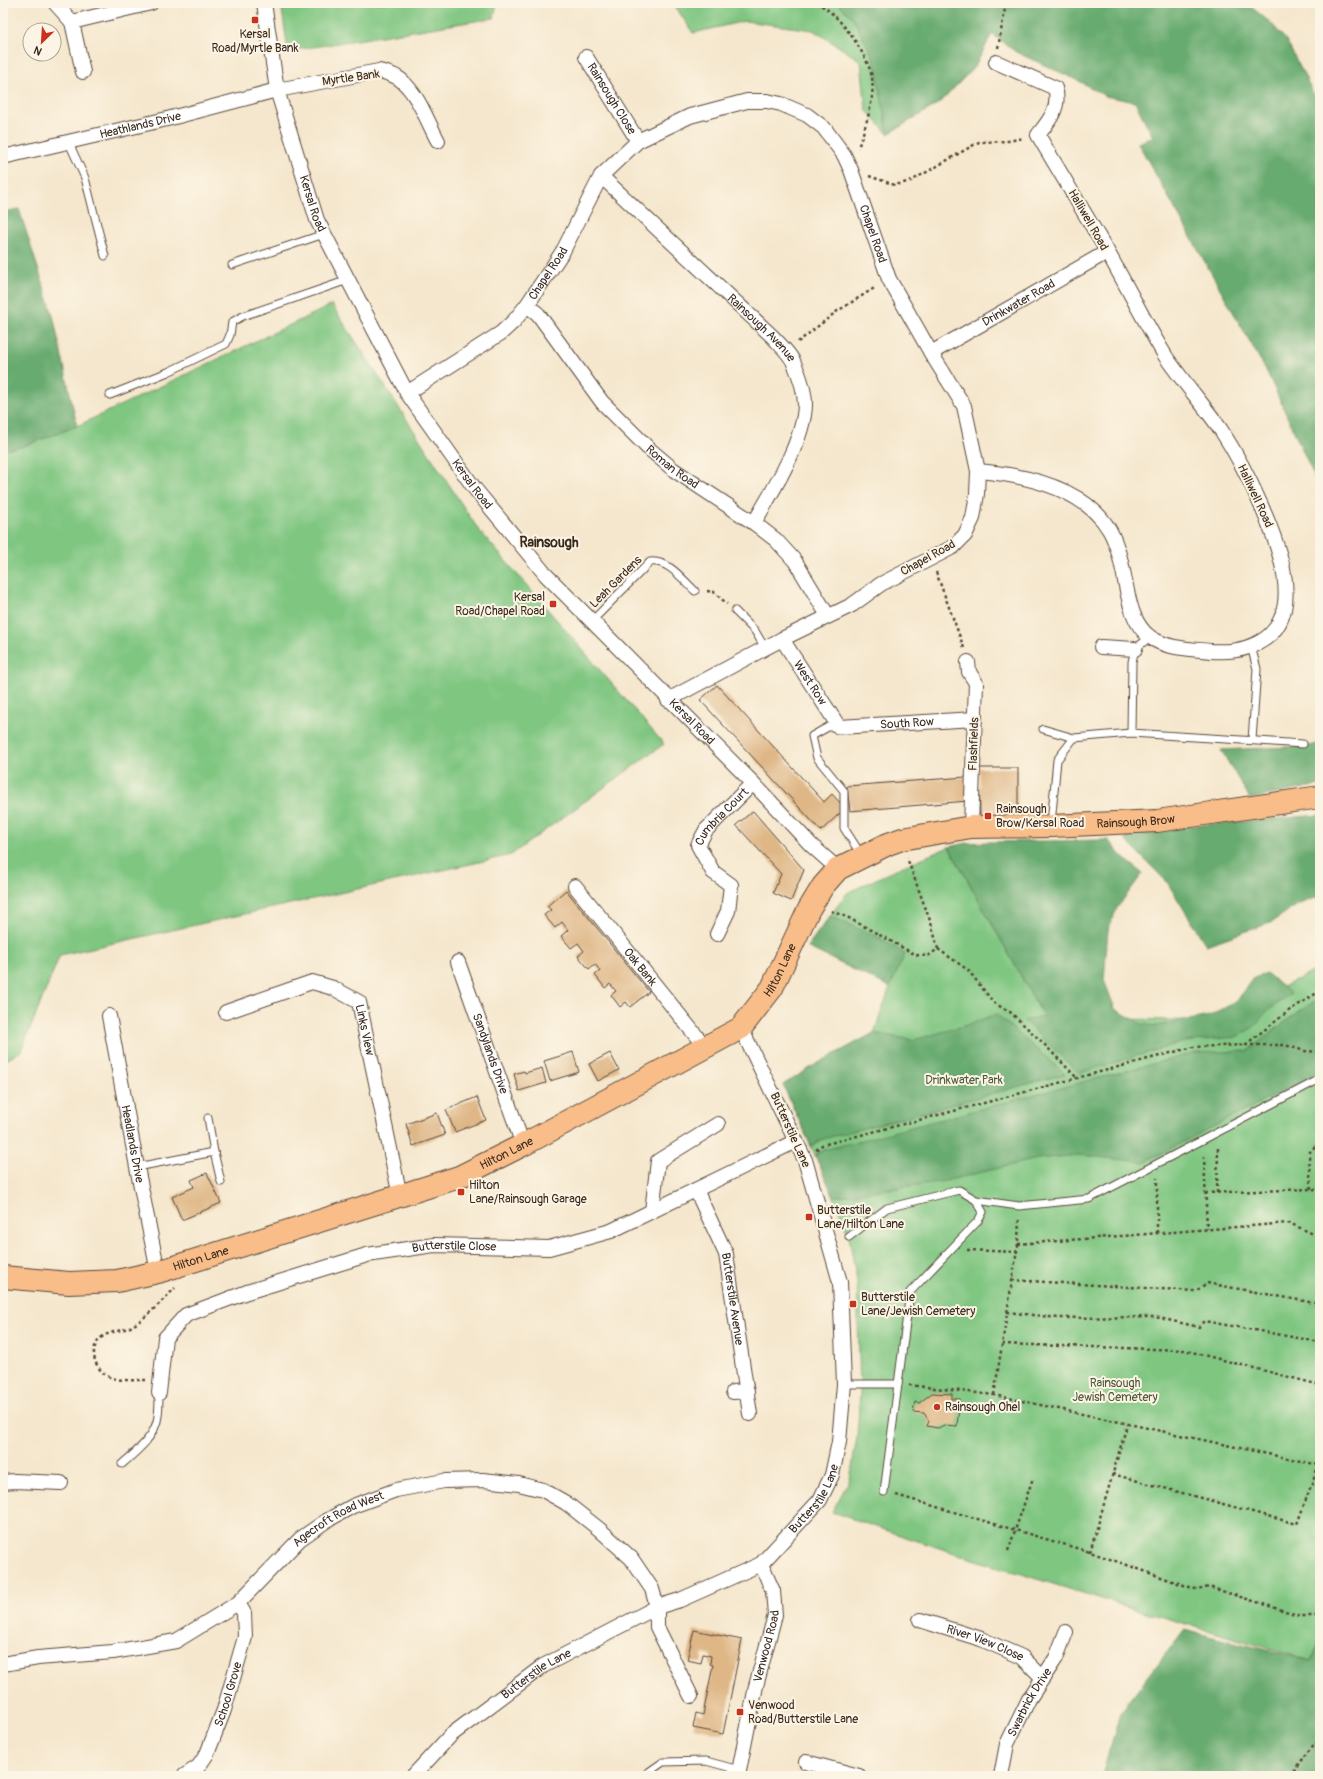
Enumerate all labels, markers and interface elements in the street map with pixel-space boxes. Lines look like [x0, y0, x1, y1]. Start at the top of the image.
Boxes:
marker: Kersal Road/Myrtle Bank [250, 15, 260, 25]
north arrow [22, 22, 62, 62]
place label: Kersal Road/Myrtle Bank [211, 27, 299, 56]
text: N [31, 43, 44, 58]
street label: Rainsough Close [584, 60, 640, 137]
street label: Myrtle Bank [321, 67, 381, 89]
street label: Heathlands Drive [98, 108, 183, 142]
street label: Kersal Road [296, 173, 329, 235]
street label: Halliwell Road [1064, 187, 1112, 253]
street label: Chapel Road [856, 203, 890, 265]
street label: Chapel Road [525, 244, 571, 303]
street label: Drinkwater Road [979, 276, 1058, 330]
street label: Rainsough Avenue [724, 291, 799, 365]
street label: Roman Road [643, 442, 702, 492]
street label: Kersal Road [449, 456, 496, 512]
street label: Halliwell Road [1234, 462, 1276, 530]
district label: Rainsough [519, 534, 579, 551]
street label: Chapel Road [898, 537, 958, 579]
street label: Leah Gardens [587, 552, 646, 611]
place label: Kersal Road/Chapel Road [455, 590, 545, 619]
marker: Kersal Road/Chapel Road [548, 599, 558, 609]
street label: West Row [790, 657, 830, 708]
street label: Kersal Road [666, 695, 718, 748]
street label: South Row [880, 714, 934, 732]
street label: Flashfields [966, 716, 982, 771]
street label: Cumbria Court [692, 784, 752, 848]
place label: Rainsough Brow/Kersal Road [996, 802, 1084, 831]
marker: Rainsough Brow/Kersal Road [983, 811, 993, 821]
street label: Rainsough Brow [1096, 811, 1176, 831]
street label: Hilton Lane [760, 941, 799, 1000]
street label: Oak Bank [621, 945, 660, 989]
street label: Links View [352, 1003, 378, 1057]
street label: Sandylands Drive [469, 1011, 512, 1096]
park label: Drinkwater Park [925, 1073, 1003, 1088]
street label: Butterstile Lane [767, 1090, 813, 1170]
street label: Headlands Drive [118, 1104, 147, 1184]
street label: Hilton Lane [477, 1133, 536, 1173]
place label: Hilton Lane/Rainsough Garage [469, 1178, 587, 1207]
marker: Hilton Lane/Rainsough Garage [456, 1187, 466, 1197]
place label: Butterstile Lane/Hilton Lane [817, 1203, 904, 1232]
marker: Butterstile Lane/Hilton Lane [804, 1212, 814, 1222]
street label: Butterstile Close [411, 1238, 497, 1256]
street label: Hilton Lane [171, 1243, 231, 1274]
street label: Butterstile Avenue [718, 1252, 747, 1346]
place label: Butterstile Lane/Jewish Cemetery [861, 1290, 975, 1319]
marker: Butterstile Lane/Jewish Cemetery [848, 1299, 858, 1309]
park label: Rainsough Jewish Cemetery [1072, 1376, 1158, 1405]
place label: Rainsough Ohel [945, 1400, 1020, 1415]
marker: Rainsough Ohel [932, 1402, 942, 1412]
street label: Butterstile Lane [786, 1463, 842, 1536]
street label: Agecroft Road West [289, 1488, 386, 1550]
street label: Venwood Road [750, 1610, 783, 1684]
street label: River View Close [945, 1621, 1026, 1664]
street label: Butterstile Lane [498, 1645, 574, 1702]
street label: School Grove [211, 1660, 245, 1729]
street label: Swarbrick Drive [1004, 1665, 1055, 1739]
place label: Venwood Road/Butterstile Lane [748, 1698, 858, 1727]
marker: Venwood Road/Butterstile Lane [735, 1707, 745, 1717]

